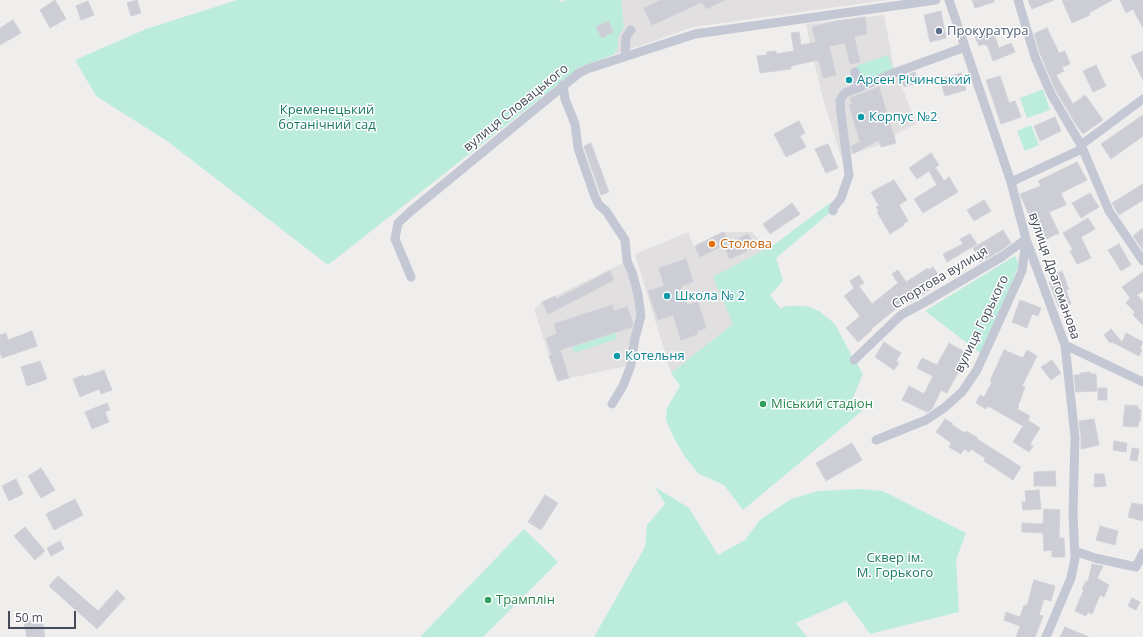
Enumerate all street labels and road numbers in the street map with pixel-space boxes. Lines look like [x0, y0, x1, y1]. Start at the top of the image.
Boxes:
street label: вулиця Словацького [460, 61, 572, 155]
street label: вулиця Драгоманова [1025, 210, 1083, 342]
street label: Спортова вулиця [889, 243, 991, 313]
street label: вулиця Горького [952, 273, 1012, 375]

